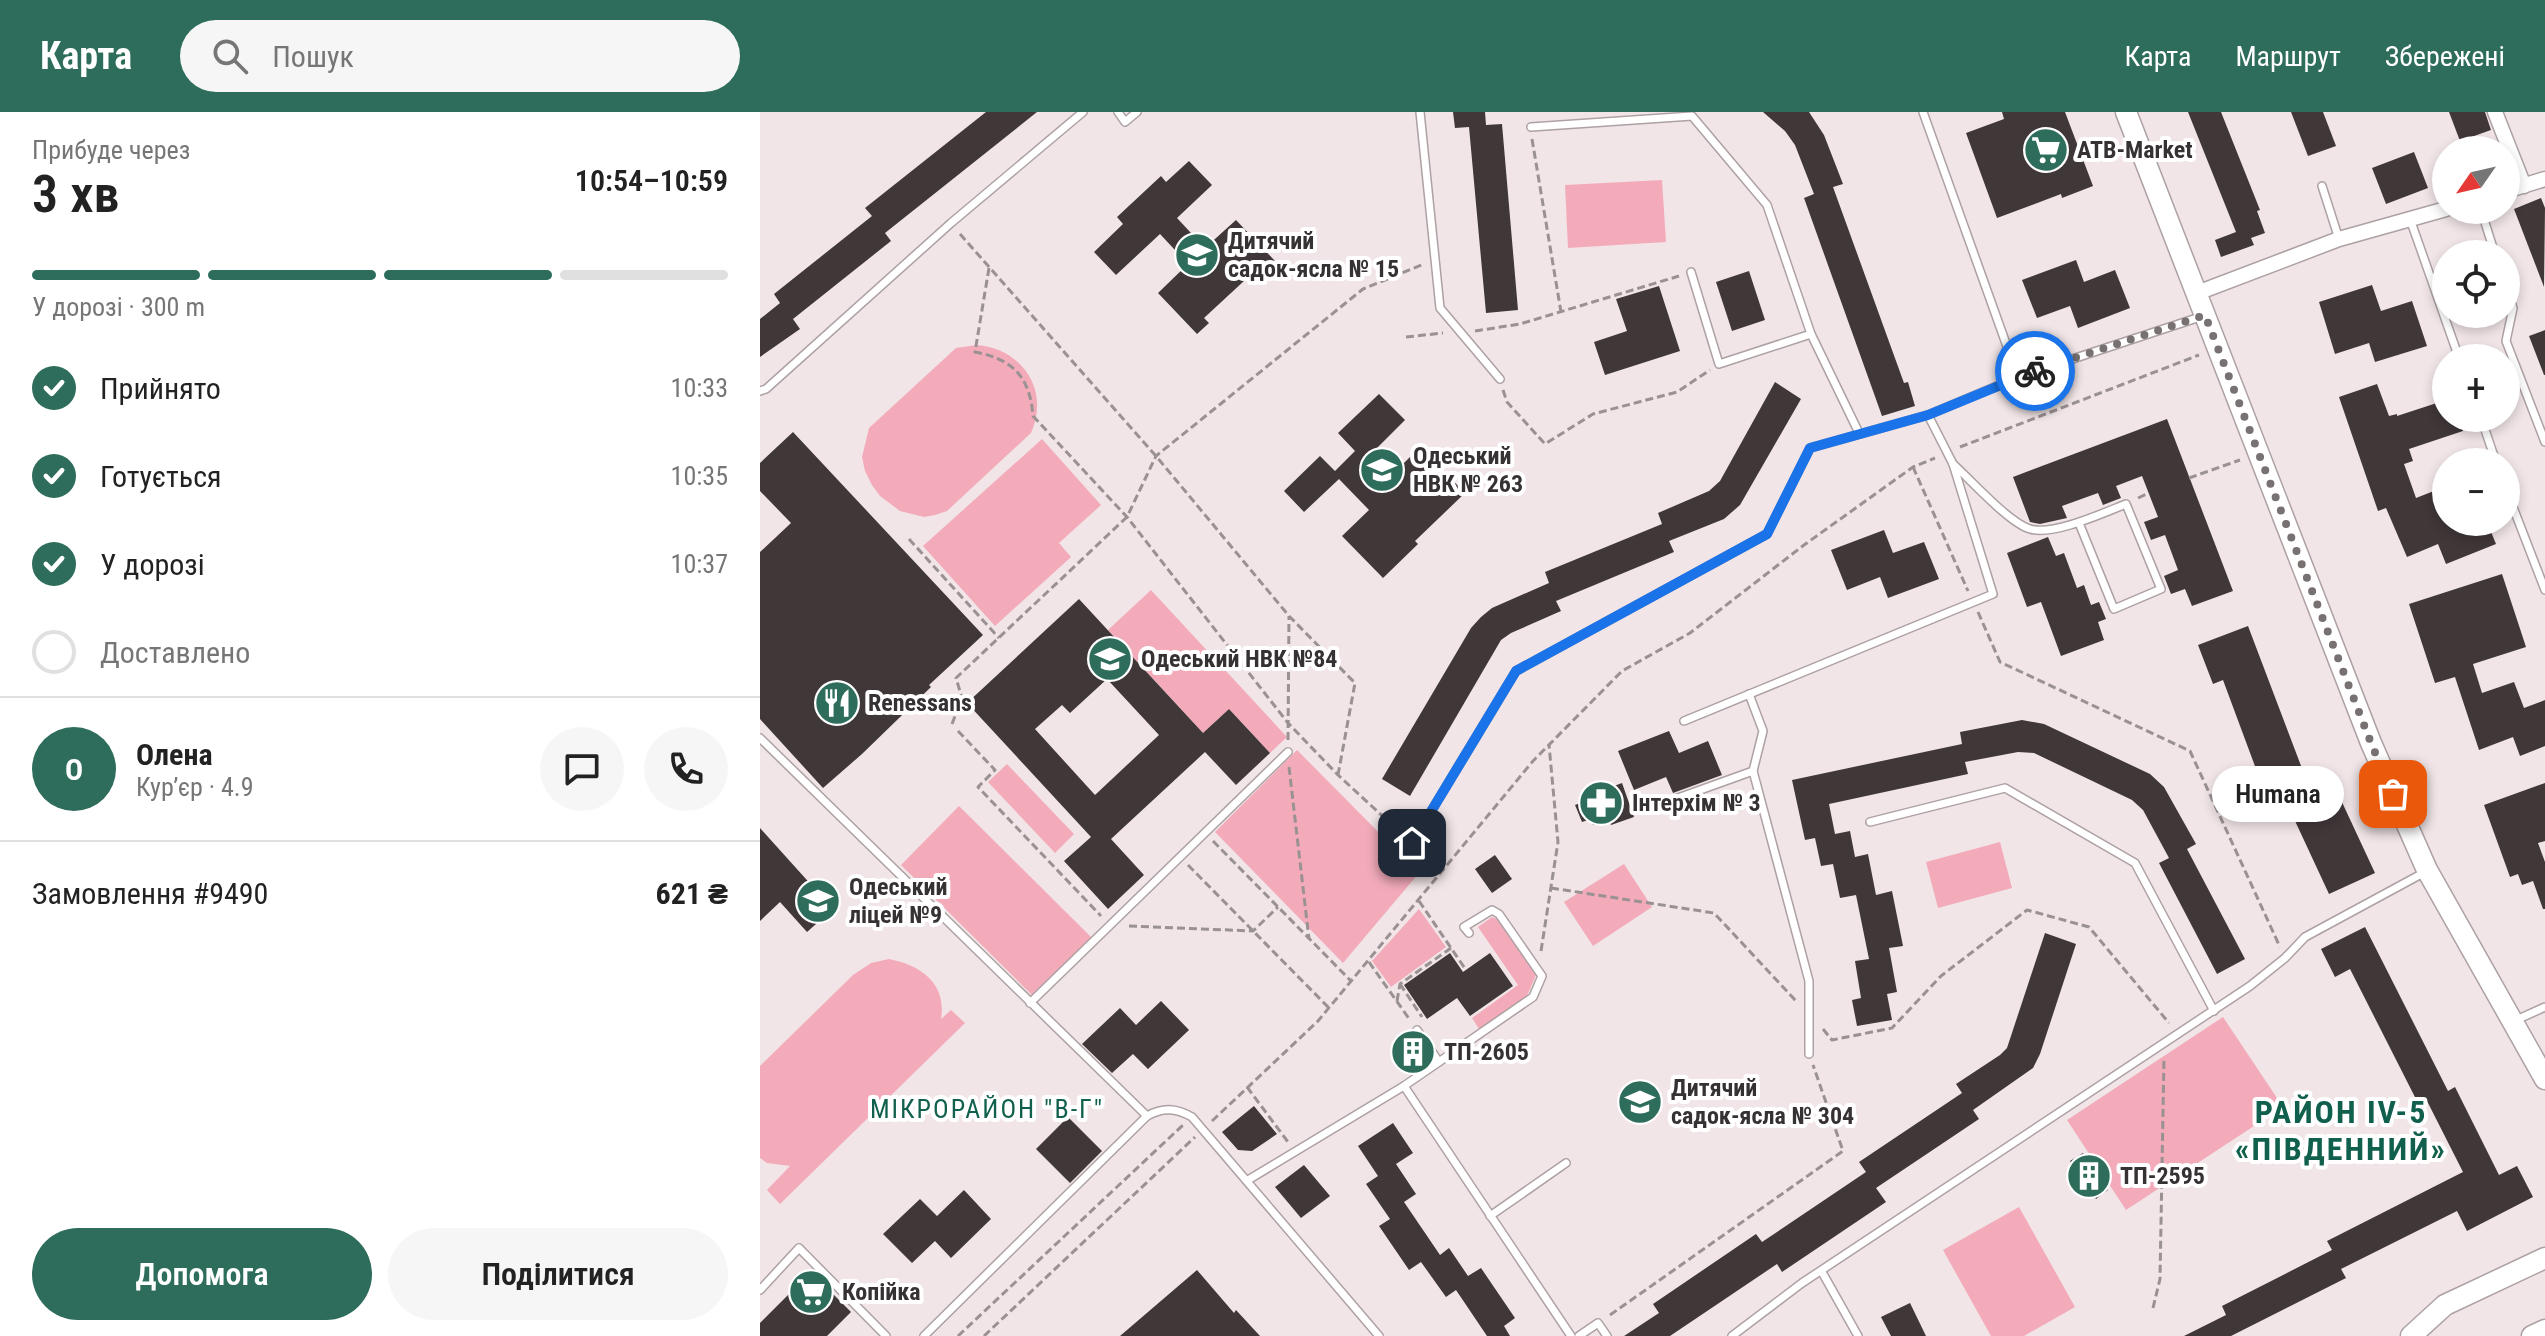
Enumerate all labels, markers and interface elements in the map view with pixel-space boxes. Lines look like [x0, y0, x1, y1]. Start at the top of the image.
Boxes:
search box [180, 20, 740, 92]
text: Карта [40, 34, 132, 78]
icon: search [208, 34, 252, 78]
text: Пошук [272, 39, 354, 74]
text: Карта [2125, 40, 2191, 73]
text: Маршрут [2235, 40, 2341, 73]
text: Збережені [2385, 40, 2505, 73]
supermarket icon: ATB-Market [2022, 126, 2070, 174]
text: Прибуде через [32, 135, 190, 165]
place label: ATB-Market [2077, 136, 2193, 164]
north arrow [2432, 136, 2520, 224]
map controls [2432, 136, 2520, 536]
text: 10:54–10:59 [575, 163, 728, 198]
text: 3 хв [32, 164, 119, 225]
place label: Дитячий садок-ясла № 15 [1228, 227, 1399, 283]
school or university icon: Дитячий садок-ясла № 15 [1173, 231, 1221, 279]
button: locate [2432, 240, 2520, 328]
text: У дорозі · 300 m [32, 292, 205, 322]
courier [1995, 331, 2075, 411]
button: + [2432, 344, 2520, 432]
icon: bike [2013, 349, 2057, 393]
icon: check [32, 366, 76, 410]
text: Прийнято [100, 371, 221, 406]
text: 10:33 [671, 373, 728, 403]
place label: Одеський НВК № 263 [1413, 442, 1523, 498]
school or university icon: Одеський НВК № 263 [1358, 446, 1406, 494]
button: − [2432, 448, 2520, 536]
icon: check [32, 454, 76, 498]
text: Готується [100, 459, 221, 494]
text: 10:35 [671, 461, 728, 491]
icon: check [32, 542, 76, 586]
text: У дорозі [100, 547, 205, 582]
text: 10:37 [671, 549, 728, 579]
text: Доставлено [100, 635, 250, 670]
school or university icon: Одеський НВК №84 [1086, 635, 1134, 683]
place label: Одеський НВК №84 [1141, 645, 1337, 673]
restaurant icon: Renessans [813, 679, 861, 727]
place label: Renessans [868, 689, 972, 717]
button: chat [540, 727, 624, 811]
button: phone [644, 727, 728, 811]
text: Олена [136, 737, 213, 772]
text: О [65, 752, 83, 787]
pin [2359, 760, 2427, 828]
callout: Humana [2213, 766, 2345, 822]
text: Кур’єр · 4.9 [136, 772, 254, 802]
icon: bag [2371, 772, 2415, 816]
pharmacy icon: Інтерхім № 3 [1577, 779, 1625, 827]
text: Humana [2235, 779, 2321, 809]
place label: Інтерхім № 3 [1632, 789, 1761, 817]
pin [1378, 809, 1446, 877]
icon: home [1390, 821, 1434, 865]
place label: Одеський ліцей №9 [849, 873, 947, 929]
text: Замовлення #9490 [32, 876, 268, 911]
text: 621 ₴ [656, 876, 728, 911]
school or university icon: Одеський ліцей №9 [794, 877, 842, 925]
building icon: ТП-2605 [1389, 1028, 1437, 1076]
place label: ТП-2605 [1444, 1038, 1529, 1066]
place label: Дитячий садок-ясла № 304 [1671, 1074, 1854, 1130]
school or university icon: Дитячий садок-ясла № 304 [1616, 1078, 1664, 1126]
district label: РАЙОН IV-5 «ПІВДЕННИЙ» [2235, 1093, 2447, 1168]
district label: МІКРОРАЙОН "В-Г" [870, 1094, 1104, 1124]
building icon: ТП-2595 [2065, 1152, 2113, 1200]
place label: ТП-2595 [2120, 1162, 2205, 1190]
button: Допомога [32, 1228, 372, 1320]
button: Поділитися [388, 1228, 728, 1320]
supermarket icon: Копійка [787, 1268, 835, 1316]
place label: Копійка [842, 1278, 921, 1306]

